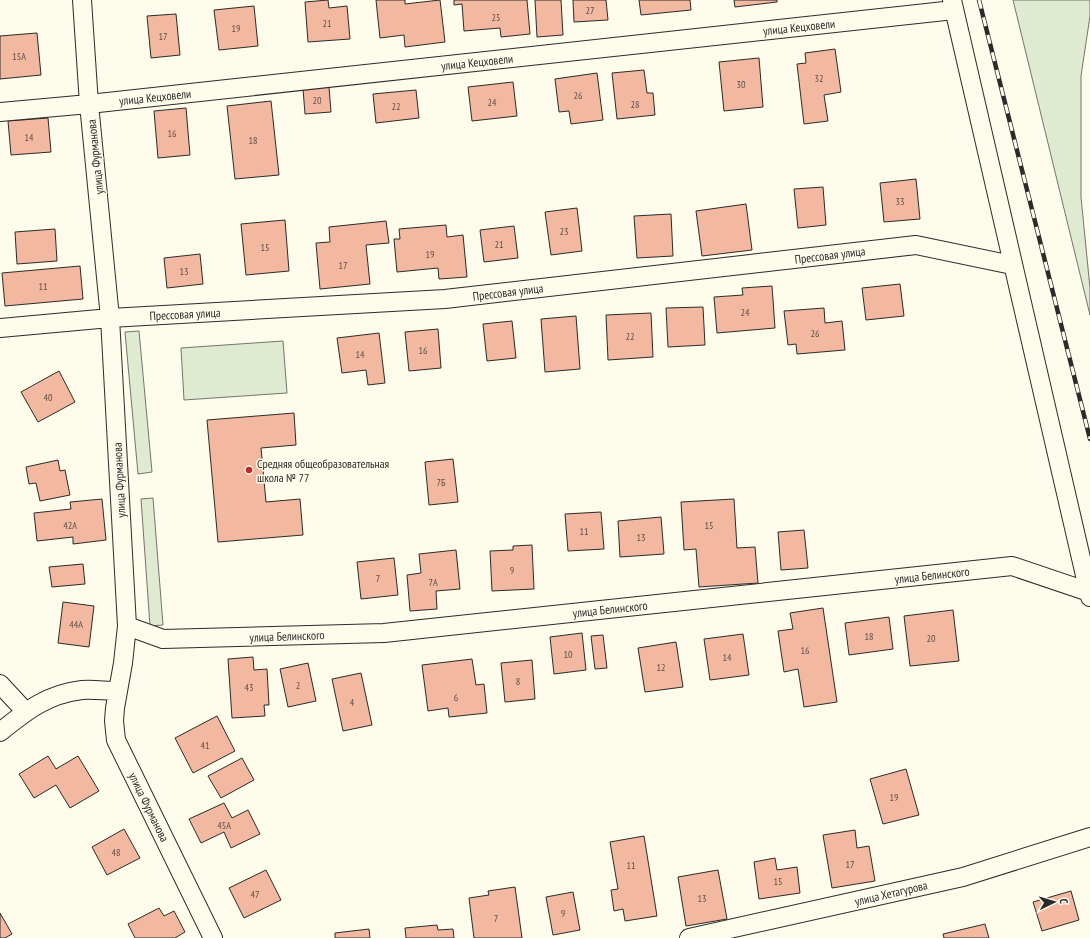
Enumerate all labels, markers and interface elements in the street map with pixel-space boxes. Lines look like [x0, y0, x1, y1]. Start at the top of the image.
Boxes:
house number: 27 [586, 4, 595, 17]
house number: 25 [492, 11, 501, 24]
street label: улица Кецховели [762, 16, 836, 38]
house number: 21 [323, 17, 332, 30]
house number: 19 [232, 22, 241, 35]
house number: 17 [159, 30, 168, 43]
house number: 15А [12, 50, 26, 63]
street label: улица Кецховели [440, 51, 514, 73]
house number: 32 [815, 72, 824, 85]
house number: 30 [737, 78, 746, 91]
street label: улица Кецховели [118, 86, 192, 108]
house number: 26 [574, 89, 583, 102]
house number: 20 [313, 94, 322, 107]
house number: 24 [488, 96, 497, 109]
house number: 28 [631, 98, 640, 111]
house number: 22 [392, 100, 401, 113]
street label: улица Фурманова [84, 119, 106, 195]
house number: 16 [168, 127, 177, 140]
house number: 14 [25, 131, 34, 144]
house number: 18 [249, 134, 258, 147]
house number: 33 [896, 195, 905, 208]
house number: 23 [560, 225, 569, 238]
house number: 21 [495, 238, 504, 251]
house number: 15 [261, 241, 270, 254]
street label: Прессовая улица [794, 243, 866, 267]
house number: 19 [426, 248, 435, 261]
house number: 17 [339, 259, 348, 272]
house number: 13 [180, 265, 189, 278]
house number: 11 [39, 280, 48, 293]
street label: Прессовая улица [472, 280, 544, 304]
street label: Прессовая улица [149, 305, 221, 323]
house number: 24 [741, 306, 750, 319]
house number: 26 [811, 327, 820, 340]
house number: 22 [626, 330, 635, 343]
house number: 16 [419, 344, 428, 357]
house number: 14 [356, 348, 365, 361]
house number: 40 [44, 391, 53, 404]
street label: улица Фурманова [110, 442, 128, 518]
place label: Средняя общеобразовательная школа № 77 [257, 456, 390, 485]
marker: Средняя общеобразовательная школа № 77 [244, 465, 254, 475]
house number: 7Б [437, 476, 446, 489]
house number: 42А [63, 519, 77, 532]
house number: 15 [705, 519, 714, 532]
house number: 11 [580, 525, 589, 538]
house number: 13 [637, 531, 646, 544]
house number: 9 [510, 564, 514, 577]
street label: улица Белинского [894, 564, 970, 586]
house number: 7 [376, 572, 380, 585]
house number: 7А [428, 576, 438, 589]
street label: улица Белинского [572, 598, 648, 620]
house number: 44А [69, 618, 83, 631]
street label: улица Белинского [249, 627, 325, 645]
house number: 18 [865, 630, 874, 643]
house number: 20 [927, 632, 936, 645]
house number: 16 [801, 644, 810, 657]
house number: 10 [564, 648, 573, 661]
house number: 14 [723, 651, 732, 664]
house number: 12 [657, 661, 666, 674]
house number: 8 [516, 675, 520, 688]
house number: 2 [296, 679, 300, 692]
house number: 43 [245, 681, 254, 694]
house number: 6 [454, 691, 459, 704]
house number: 4 [350, 696, 355, 709]
house number: 41 [201, 739, 210, 752]
street label: улица Фурманова [126, 770, 172, 844]
house number: 19 [890, 791, 899, 804]
house number: 45А [217, 819, 231, 832]
house number: 48 [112, 846, 121, 859]
house number: 17 [846, 858, 855, 871]
house number: 11 [627, 859, 636, 872]
house number: 15 [774, 875, 783, 888]
street label: улица Хетагурова [853, 877, 929, 909]
north arrow [1034, 882, 1074, 922]
house number: 47 [251, 888, 260, 901]
house number: 13 [698, 892, 707, 905]
text: С [1057, 898, 1071, 904]
house number: 9 [561, 907, 565, 920]
house number: 7 [494, 912, 498, 925]

